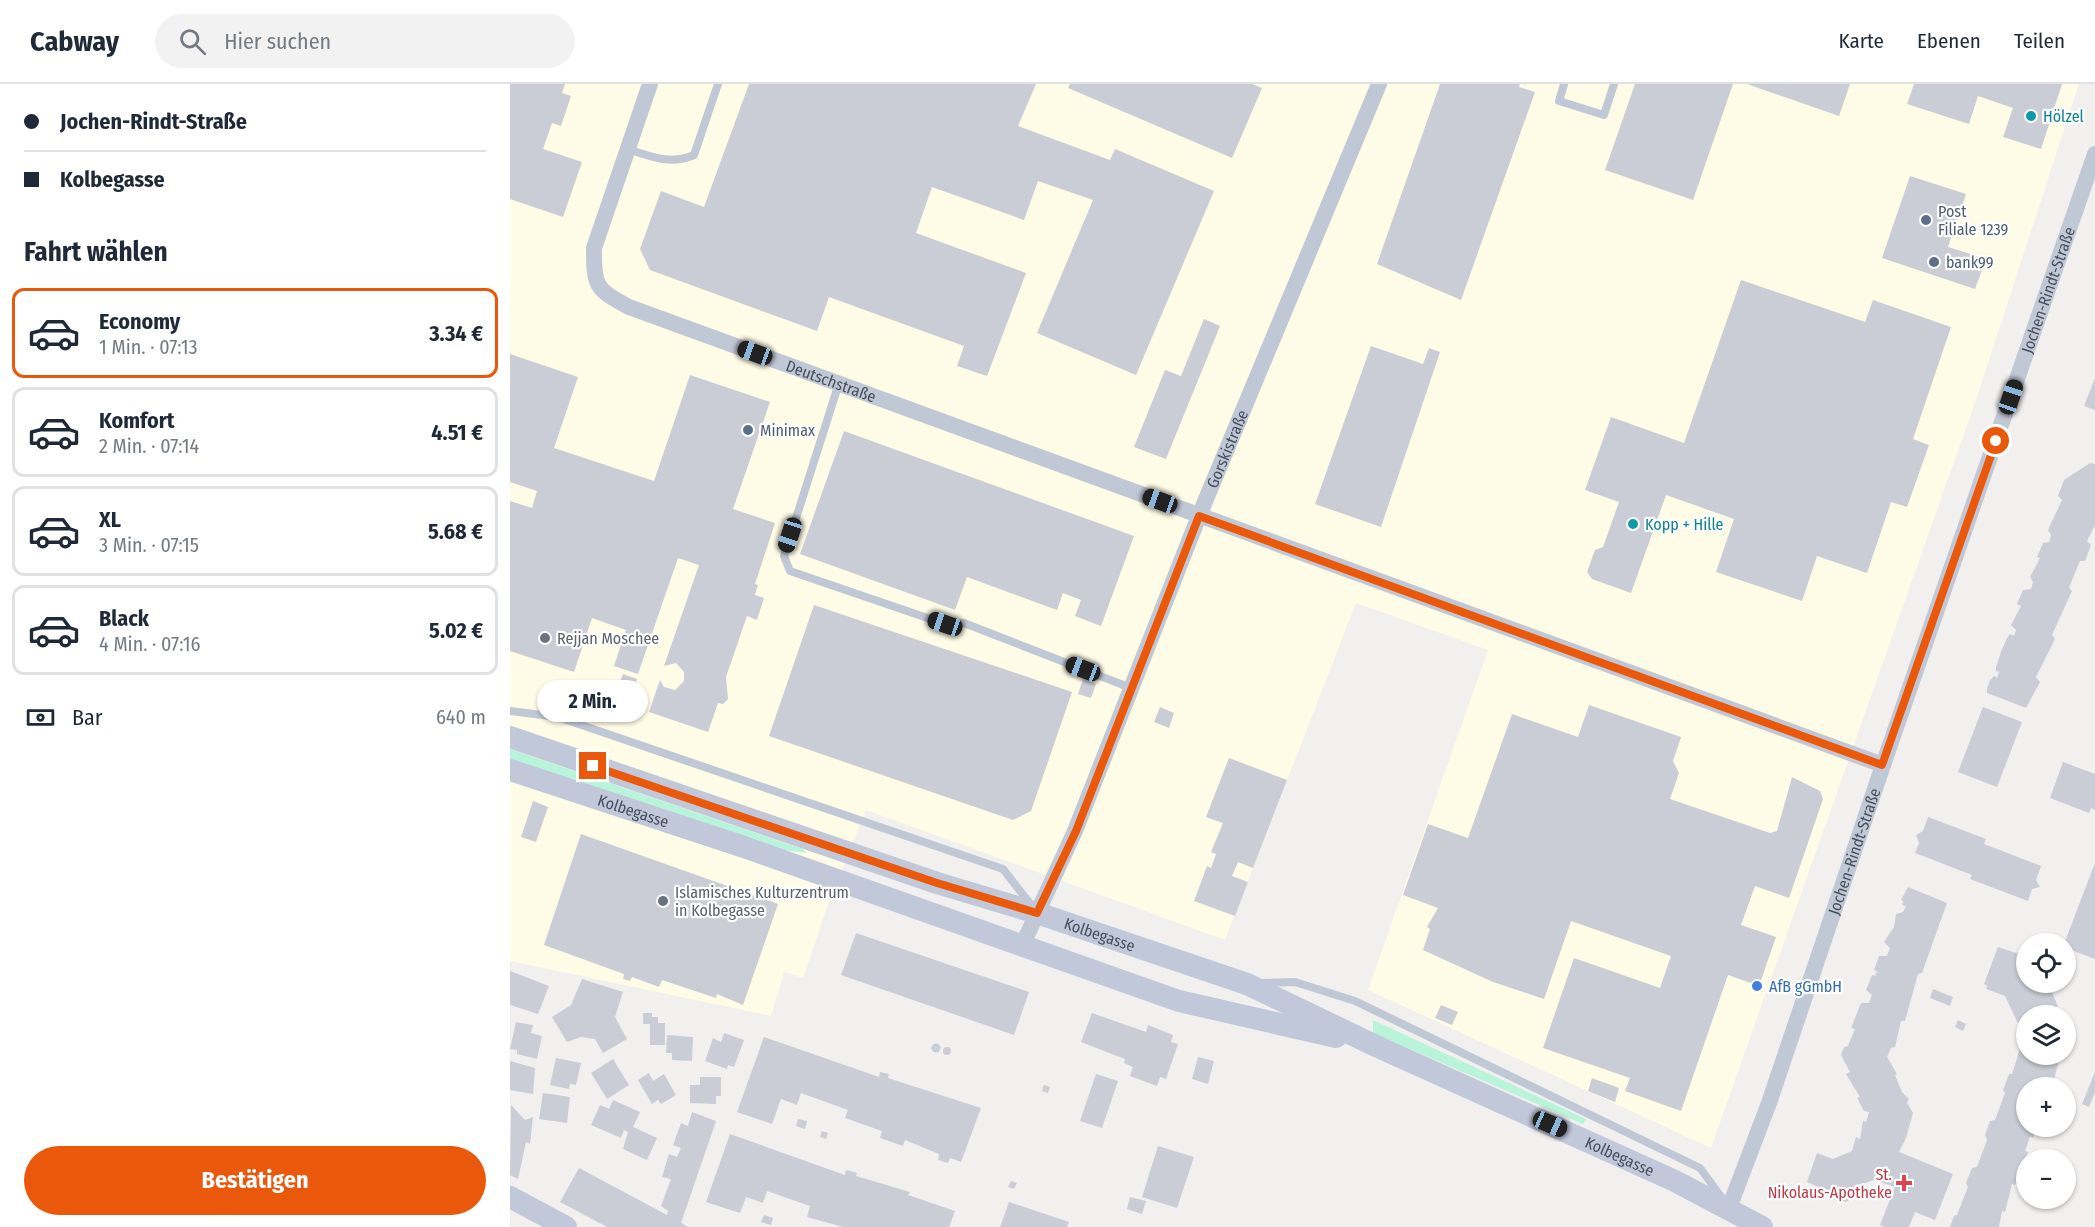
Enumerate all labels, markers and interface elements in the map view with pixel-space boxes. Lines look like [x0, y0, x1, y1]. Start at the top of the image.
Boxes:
search box [155, 14, 575, 68]
text: Cabway [30, 25, 119, 58]
icon: search [176, 25, 209, 58]
text: Hier suchen [224, 28, 331, 55]
text: Karte [1838, 28, 1884, 54]
text: Ebenen [1917, 28, 1981, 54]
text: Teilen [2014, 28, 2065, 54]
place label: Hölzel [2043, 107, 2084, 126]
text: Jochen-Rindt-Straße [60, 108, 247, 135]
marker: Hölzel [2024, 109, 2038, 123]
text: Kolbegasse [60, 166, 165, 193]
place label: Post Filiale 1239 [1938, 202, 2009, 239]
marker: Post Filiale 1239 [1919, 213, 1933, 227]
street label: Jochen-Rindt-Straße [2017, 224, 2079, 356]
text: Fahrt wählen [24, 236, 168, 268]
place label: bank99 [1946, 253, 1994, 272]
marker: bank99 [1927, 255, 1941, 269]
icon: car [27, 306, 81, 360]
text: Economy [99, 308, 180, 335]
text: 3.34 € [429, 320, 483, 347]
text: 1 Min. · 07:13 [99, 335, 198, 359]
car [735, 338, 775, 368]
street label: Deutschstraße [784, 356, 879, 406]
car [1997, 377, 2025, 417]
icon: car [27, 405, 81, 459]
text: Komfort [99, 407, 174, 434]
street label: Gorskistraße [1202, 407, 1252, 491]
text: 4.51 € [431, 419, 483, 446]
place label: Minimax [760, 421, 815, 440]
marker: Minimax [741, 423, 755, 437]
route start [1982, 427, 2009, 454]
text: 2 Min. · 07:14 [99, 434, 199, 458]
car [1140, 486, 1180, 516]
icon: car [27, 504, 81, 558]
text: XL [99, 506, 121, 533]
car [776, 515, 804, 555]
place label: Kopp + Hille [1645, 515, 1724, 534]
marker: Kopp + Hille [1626, 517, 1640, 531]
text: 5.68 € [428, 518, 483, 545]
text: 3 Min. · 07:15 [99, 533, 199, 557]
icon: car [27, 603, 81, 657]
text: Black [99, 605, 149, 632]
car [925, 610, 965, 638]
text: 5.02 € [429, 617, 483, 644]
place label: Rejjan Moschee [557, 629, 659, 648]
marker: Rejjan Moschee [538, 631, 552, 645]
text: 4 Min. · 07:16 [99, 632, 200, 656]
car [1063, 654, 1103, 684]
callout: 2 Min. [538, 679, 648, 721]
text: 2 Min. [568, 689, 617, 713]
icon: cash [24, 701, 57, 734]
text: Bar [72, 704, 103, 731]
text: 640 m [436, 705, 486, 729]
route end [579, 752, 606, 779]
street label: Jochen-Rindt-Straße [1824, 785, 1884, 917]
street label: Kolbegasse [596, 790, 672, 831]
place label: Islamisches Kulturzentrum in Kolbegasse [675, 883, 849, 920]
marker: Islamisches Kulturzentrum in Kolbegasse [656, 894, 670, 908]
street label: Kolbegasse [1062, 913, 1138, 955]
map controls [2016, 933, 2076, 1209]
button: locate [2016, 933, 2076, 993]
place label: AfB gGmbH [1769, 977, 1842, 996]
marker: AfB gGmbH [1750, 979, 1764, 993]
button: layers [2016, 1005, 2076, 1065]
button: + [2016, 1077, 2076, 1137]
car [1530, 1108, 1570, 1140]
street label: Kolbegasse [1582, 1132, 1657, 1180]
button: Bestätigen [24, 1146, 486, 1215]
button: − [2016, 1149, 2076, 1209]
place label: St. Nikolaus-Apotheke [1768, 1165, 1892, 1202]
marker: St. Nikolaus-Apotheke [1897, 1176, 1911, 1190]

